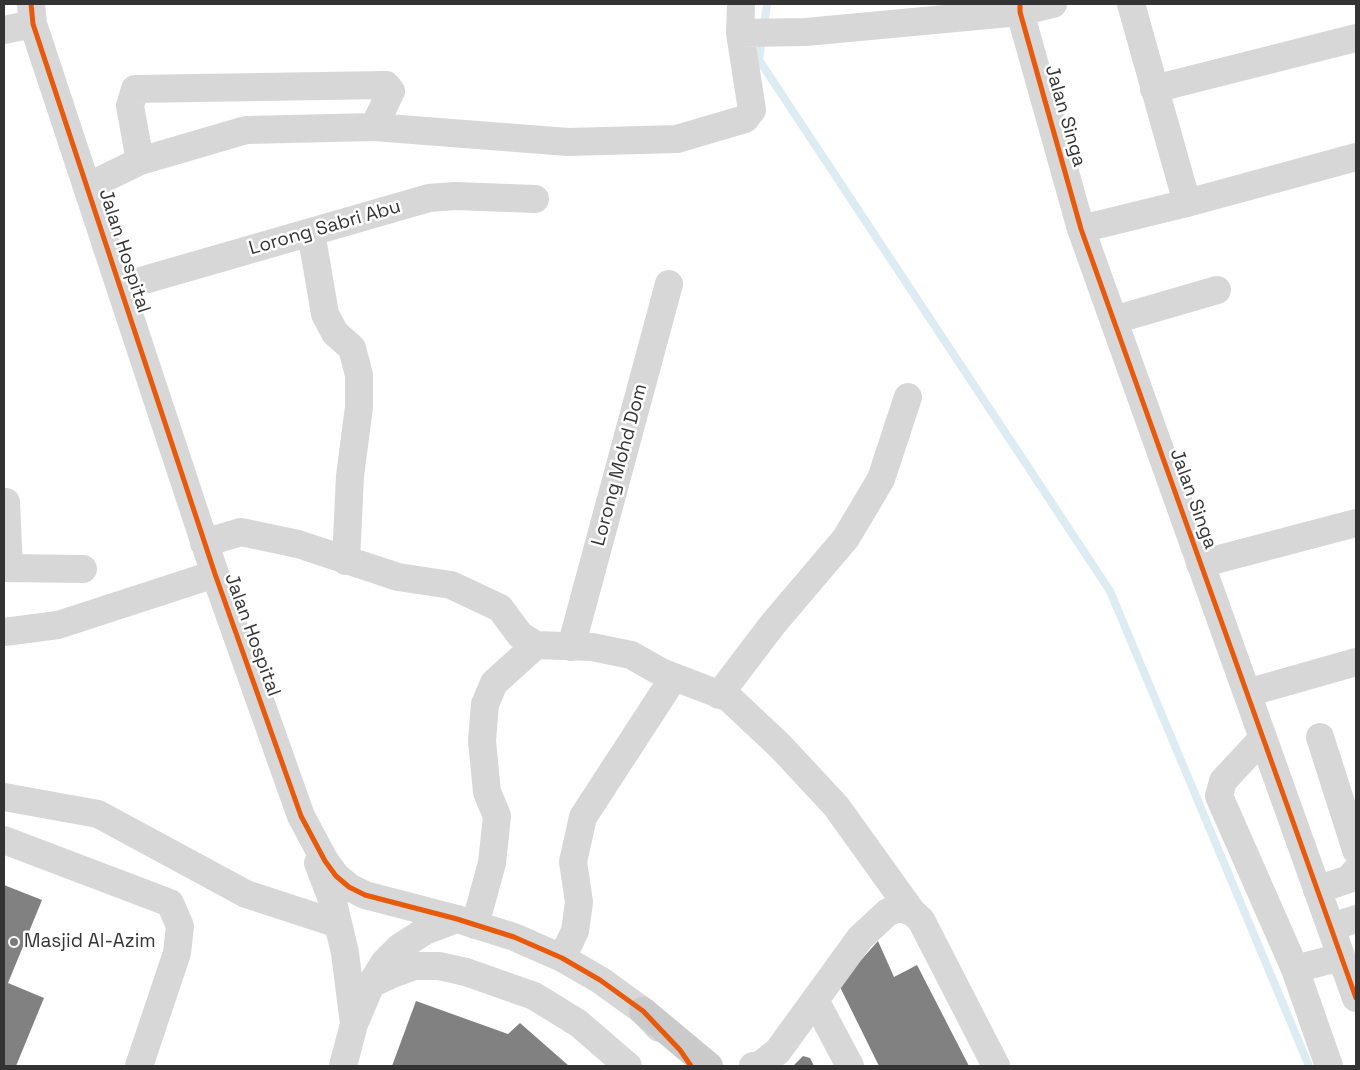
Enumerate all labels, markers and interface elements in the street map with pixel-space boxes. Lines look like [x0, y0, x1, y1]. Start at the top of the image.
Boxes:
street label: Jalan Singa [1040, 62, 1090, 170]
street label: Jalan Hospital [93, 186, 155, 316]
street label: Lorong Sabri Abu [247, 195, 403, 261]
street label: Lorong Mohd Dom [587, 381, 653, 549]
street label: Jalan Singa [1164, 446, 1222, 552]
street label: Jalan Hospital [219, 570, 285, 700]
place label: Masjid Al-Azim [24, 931, 156, 953]
marker: Masjid Al-Azim [8, 936, 20, 948]

